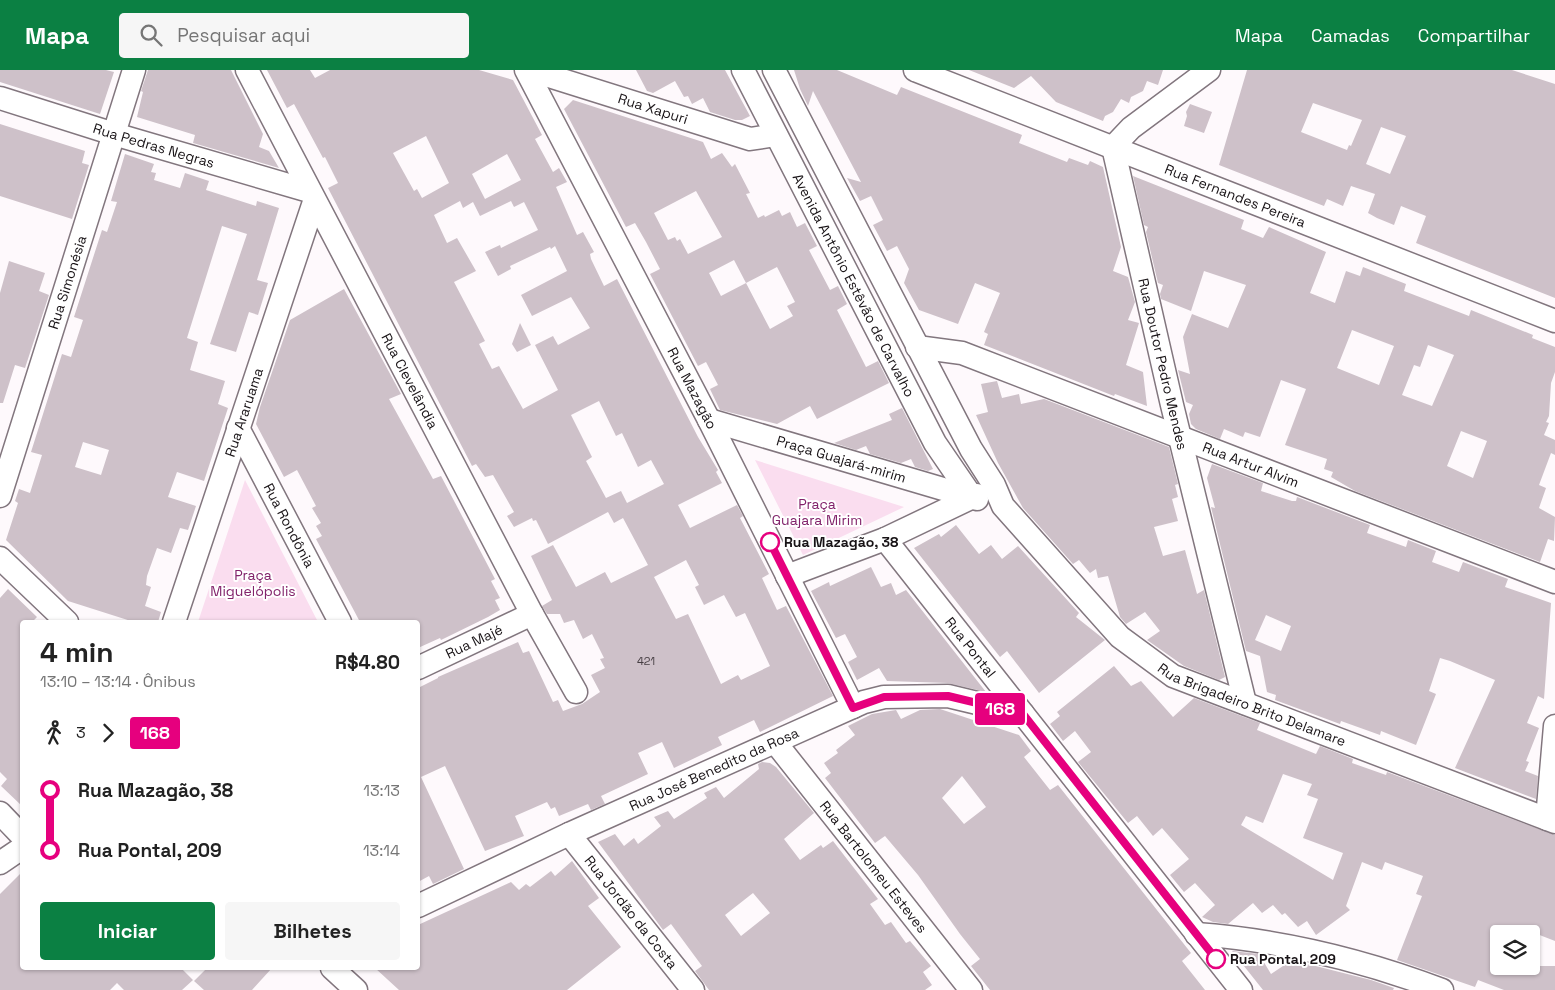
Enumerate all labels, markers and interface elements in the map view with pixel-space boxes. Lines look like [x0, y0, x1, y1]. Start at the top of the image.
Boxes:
search box [119, 13, 469, 58]
text: Mapa [25, 20, 89, 51]
icon: search [137, 21, 165, 49]
text: Pesquisar aqui [177, 23, 310, 48]
text: Mapa [1235, 24, 1283, 47]
text: Camadas [1311, 24, 1390, 47]
text: Compartilhar [1418, 24, 1530, 47]
street label: Rua Xapuri [616, 89, 690, 128]
street label: Rua Pedras Negras [91, 119, 217, 172]
street label: Rua Fernandes Pereira [1162, 160, 1308, 231]
street label: Avenida Antônio Estêvão de Carvalho [789, 170, 919, 400]
street label: Rua Simonésia [44, 233, 90, 332]
street label: Rua Doutor Pedro Mendes [1134, 276, 1192, 452]
street label: Rua Clevelândia [377, 330, 442, 432]
street label: Rua Mazagão [664, 344, 721, 432]
street label: Rua Araruama [221, 365, 267, 459]
street label: Praça Guajará-mirim [774, 431, 908, 487]
street label: Rua Artur Alvim [1200, 438, 1302, 491]
street label: Rua Rondônia [260, 480, 319, 571]
park label: Praça Guajara Mirim [772, 495, 862, 529]
marker: Rua Mazagão, 38 [760, 532, 780, 552]
place label: Rua Mazagão, 38 [784, 533, 899, 551]
park label: Praça Miguelópolis [210, 566, 296, 600]
street label: Rua Pontal [941, 613, 1000, 681]
street label: Rua Majé [443, 620, 505, 663]
text: 4 min [40, 634, 114, 670]
text: R$4.80 [335, 650, 400, 675]
house number: 421 [637, 654, 655, 668]
street label: Rua Brigadeiro Brito Delamare [1154, 659, 1348, 750]
text: 13:10 – 13:14 · Ônibus [40, 671, 196, 692]
line badge: 168 [971, 693, 1029, 725]
text: 168 [985, 697, 1015, 720]
icon: walk [40, 719, 68, 747]
icon: forward [94, 719, 122, 747]
text: 168 [140, 721, 170, 744]
text: 3 [76, 722, 86, 743]
street label: Rua José Benedito da Rosa [626, 723, 802, 815]
text: Rua Mazagão, 38 [78, 778, 233, 803]
text: 13:13 [363, 780, 400, 801]
street label: Rua Bartolomeu Esteves [816, 797, 931, 936]
text: Rua Pontal, 209 [78, 838, 222, 863]
text: 13:14 [363, 840, 400, 861]
street label: Rua Jordão da Costa [581, 852, 682, 973]
button: Iniciar [40, 902, 215, 960]
button: Bilhetes [225, 902, 400, 960]
map controls [1490, 925, 1540, 975]
button: layers [1490, 925, 1540, 975]
marker: Rua Pontal, 209 [1206, 949, 1226, 969]
place label: Rua Pontal, 209 [1230, 950, 1336, 968]

